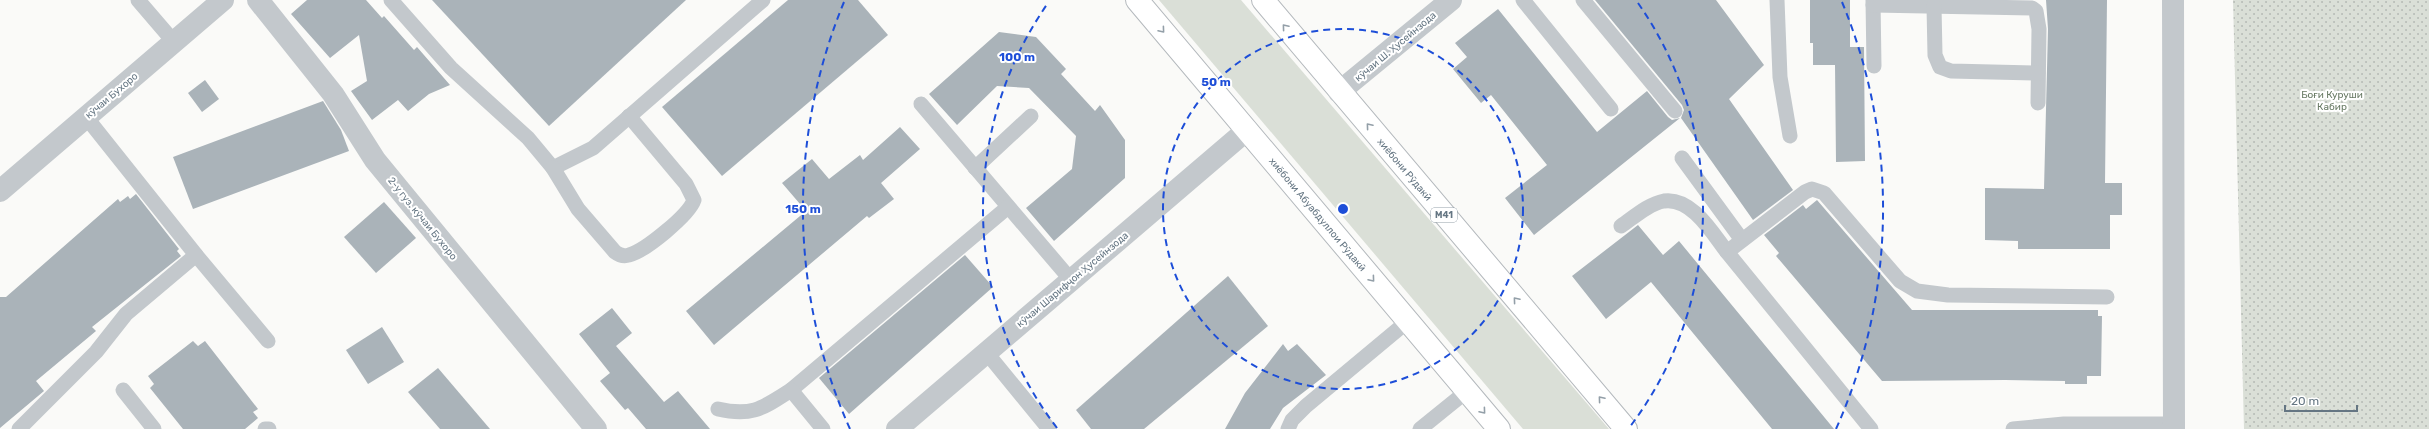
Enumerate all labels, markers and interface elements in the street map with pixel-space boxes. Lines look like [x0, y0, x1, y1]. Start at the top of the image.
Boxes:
street label: кӯчаи Ш. Ҳусейнзода [1353, 9, 1439, 84]
one-way arrow [1283, 24, 1290, 32]
one-way arrow [1158, 25, 1165, 32]
text: 100 m [999, 50, 1035, 64]
street label: кӯчаи Бухоро [83, 70, 141, 121]
text: 50 m [1201, 75, 1231, 89]
park label: Боғи Куруши Кабир [2301, 89, 2363, 113]
one-way arrow [1366, 124, 1373, 131]
street label: хиёбони Рӯдакӣ [1375, 136, 1434, 203]
street label: хиёбони Абуабдуллои Рӯдакӣ [1266, 155, 1368, 274]
street label: 2-у гуз. кӯчаи Бухоро [385, 175, 460, 263]
text: 150 m [785, 202, 821, 216]
centre of rings [1336, 202, 1350, 216]
road number: M41 [1431, 208, 1457, 222]
street label: кӯчаи Шарифҷон Ҳусейнзода [1014, 229, 1131, 330]
one-way arrow [1368, 274, 1375, 282]
one-way arrow [1514, 298, 1521, 305]
scale bar [2285, 387, 2357, 413]
text: 20 m [2291, 394, 2319, 408]
one-way arrow [1598, 397, 1605, 404]
one-way arrow [1479, 406, 1486, 413]

